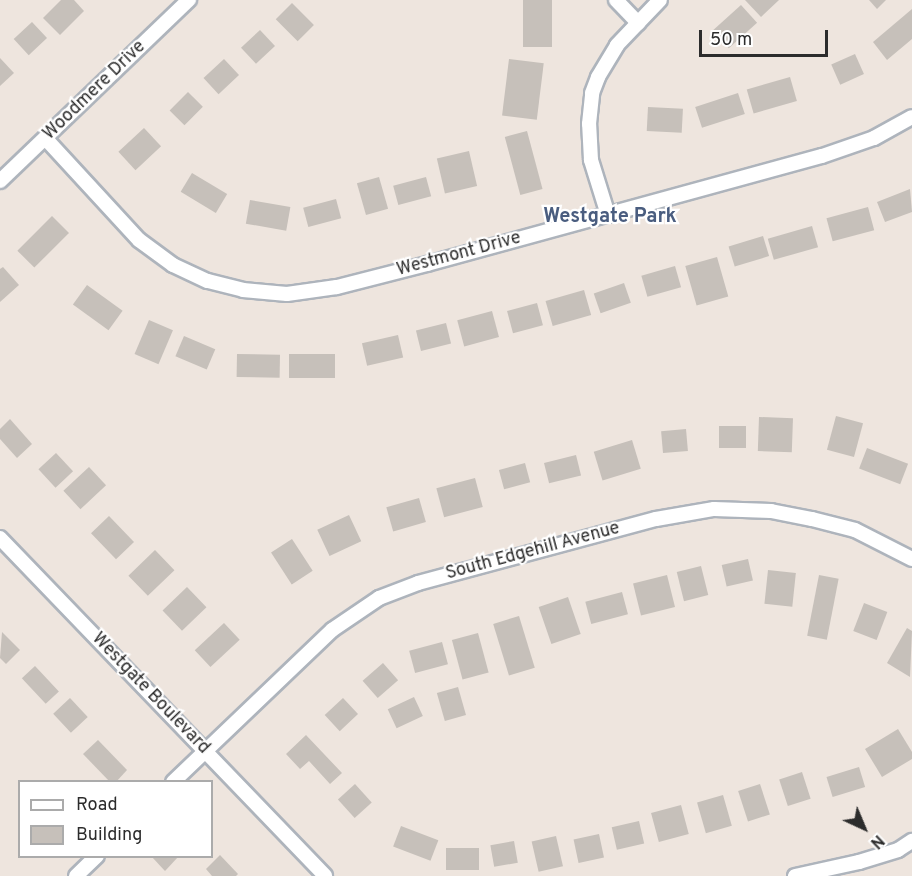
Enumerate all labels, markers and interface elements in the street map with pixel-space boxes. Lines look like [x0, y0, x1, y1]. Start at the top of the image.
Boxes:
scale bar [702, 18, 831, 56]
text: 50 m [710, 29, 752, 52]
street label: Woodmere Drive [39, 37, 151, 145]
district label: Westgate Park [543, 205, 677, 229]
street label: Westmont Drive [395, 228, 523, 282]
street label: South Edgehill Avenue [443, 518, 623, 586]
street label: Westgate Boulevard [86, 629, 214, 759]
legend [18, 780, 213, 858]
text: Road [76, 794, 118, 817]
north arrow [834, 798, 894, 858]
text: Building [76, 824, 142, 847]
text: N [865, 830, 888, 852]

